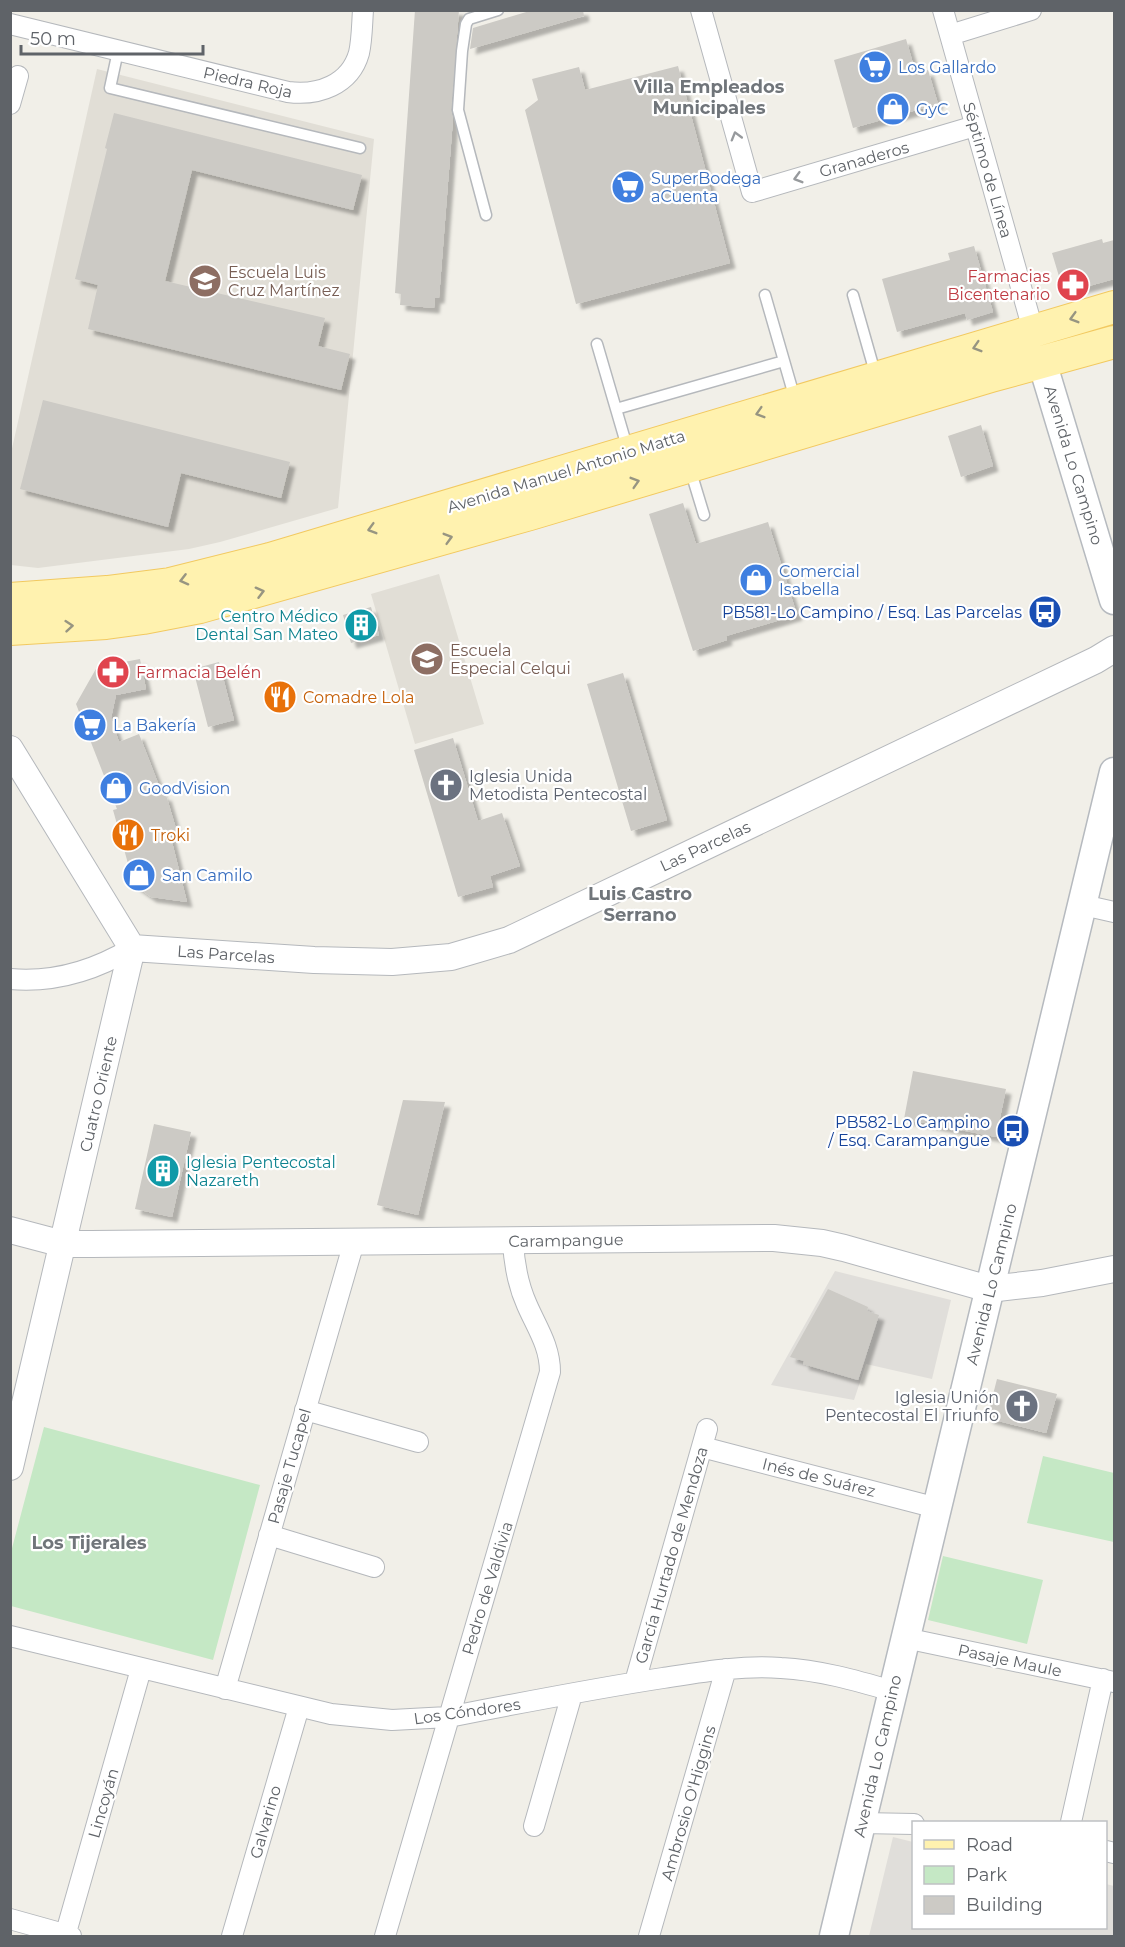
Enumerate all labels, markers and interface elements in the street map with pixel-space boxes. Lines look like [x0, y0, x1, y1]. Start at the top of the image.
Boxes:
scale bar [21, 18, 202, 56]
text: 50 m [30, 28, 76, 50]
supermarket icon: Los Gallardo [857, 49, 893, 85]
place label: Los Gallardo [898, 58, 996, 77]
street label: Piedra Roja [201, 63, 294, 102]
district label: Villa Empleados Municipales [633, 76, 785, 119]
shop icon: GyC [875, 91, 911, 127]
place label: GyC [916, 100, 948, 119]
street label: Séptimo de Línea [959, 100, 1016, 240]
one-way arrow [731, 131, 743, 142]
street label: Granaderos [817, 138, 911, 181]
supermarket icon: SuperBodega aCuenta [610, 169, 646, 205]
place label: SuperBodega aCuenta [651, 169, 761, 206]
one-way arrow [793, 171, 804, 183]
school or university icon: Escuela Luis Cruz Martínez [187, 263, 223, 299]
place label: Escuela Luis Cruz Martínez [228, 263, 340, 300]
place label: Farmacias Bicentenario [948, 267, 1050, 304]
pharmacy icon: Farmacias Bicentenario [1055, 267, 1091, 303]
one-way arrow [1069, 311, 1080, 323]
one-way arrow [972, 340, 983, 352]
street label: Avenida Lo Campino [1040, 383, 1107, 547]
one-way arrow [755, 406, 766, 418]
street label: Avenida Manuel Antonio Matta [445, 426, 687, 517]
one-way arrow [629, 477, 640, 489]
one-way arrow [367, 522, 378, 534]
one-way arrow [442, 533, 453, 545]
shop icon: Comercial Isabella [738, 562, 774, 598]
place label: Comercial Isabella [779, 562, 860, 599]
one-way arrow [179, 573, 189, 586]
one-way arrow [255, 586, 265, 599]
bus stop icon: PB581-Lo Campino / Esq. Las Parcelas [1027, 594, 1063, 630]
place label: PB581-Lo Campino / Esq. Las Parcelas [722, 603, 1022, 622]
place label: Centro Médico Dental San Mateo [195, 607, 338, 644]
building icon: Centro Médico Dental San Mateo [343, 607, 379, 643]
one-way arrow [64, 620, 73, 633]
school or university icon: Escuela Especial Celqui [409, 641, 445, 677]
place label: Escuela Especial Celqui [450, 641, 571, 678]
pharmacy icon: Farmacia Belén [95, 654, 131, 690]
place label: Farmacia Belén [136, 663, 261, 682]
restaurant icon: Comadre Lola [262, 679, 298, 715]
place label: Comadre Lola [303, 688, 414, 707]
supermarket icon: La Bakería [72, 707, 108, 743]
place label: La Bakería [113, 716, 197, 735]
church icon: Iglesia Unida Metodista Pentecostal [428, 767, 464, 803]
place label: Iglesia Unida Metodista Pentecostal [469, 767, 647, 804]
shop icon: GoodVision [98, 770, 134, 806]
place label: GoodVision [139, 779, 230, 798]
restaurant icon: Troki [110, 817, 146, 853]
street label: Las Parcelas [657, 817, 754, 876]
place label: Troki [151, 826, 190, 845]
shop icon: San Camilo [121, 857, 157, 893]
place label: San Camilo [162, 866, 253, 885]
district label: Luis Castro Serrano [588, 883, 692, 926]
street label: Las Parcelas [176, 942, 276, 967]
street label: Cuatro Oriente [76, 1034, 121, 1154]
place label: PB582-Lo Campino / Esq. Carampangue [827, 1113, 990, 1150]
bus stop icon: PB582-Lo Campino / Esq. Carampangue [995, 1113, 1031, 1149]
building icon: Iglesia Pentecostal Nazareth [145, 1153, 181, 1189]
place label: Iglesia Pentecostal Nazareth [186, 1153, 336, 1190]
street label: Avenida Lo Campino [962, 1201, 1021, 1367]
street label: Carampangue [508, 1230, 624, 1251]
place label: Iglesia Unión Pentecostal El Triunfo [825, 1388, 999, 1425]
church icon: Iglesia Unión Pentecostal El Triunfo [1004, 1388, 1040, 1424]
street label: Pasaje Tucapel [264, 1406, 315, 1526]
street label: García Hurtado de Mendoza [631, 1444, 712, 1666]
street label: Inés de Suárez [760, 1454, 877, 1501]
street label: Pedro de Valdivia [458, 1519, 517, 1657]
district label: Los Tijerales [31, 1532, 147, 1554]
street label: Pasaje Maule [956, 1640, 1064, 1681]
street label: Avenida Lo Campino [850, 1673, 905, 1839]
street label: Los Cóndores [412, 1695, 522, 1728]
street label: Ambrosio O'Higgins [657, 1723, 720, 1883]
street label: Lincoyán [84, 1766, 123, 1840]
street label: Galvarino [246, 1783, 285, 1861]
legend [912, 1821, 1107, 1929]
text: Road [966, 1834, 1013, 1856]
text: Park [966, 1864, 1007, 1886]
text: Building [966, 1894, 1043, 1916]

